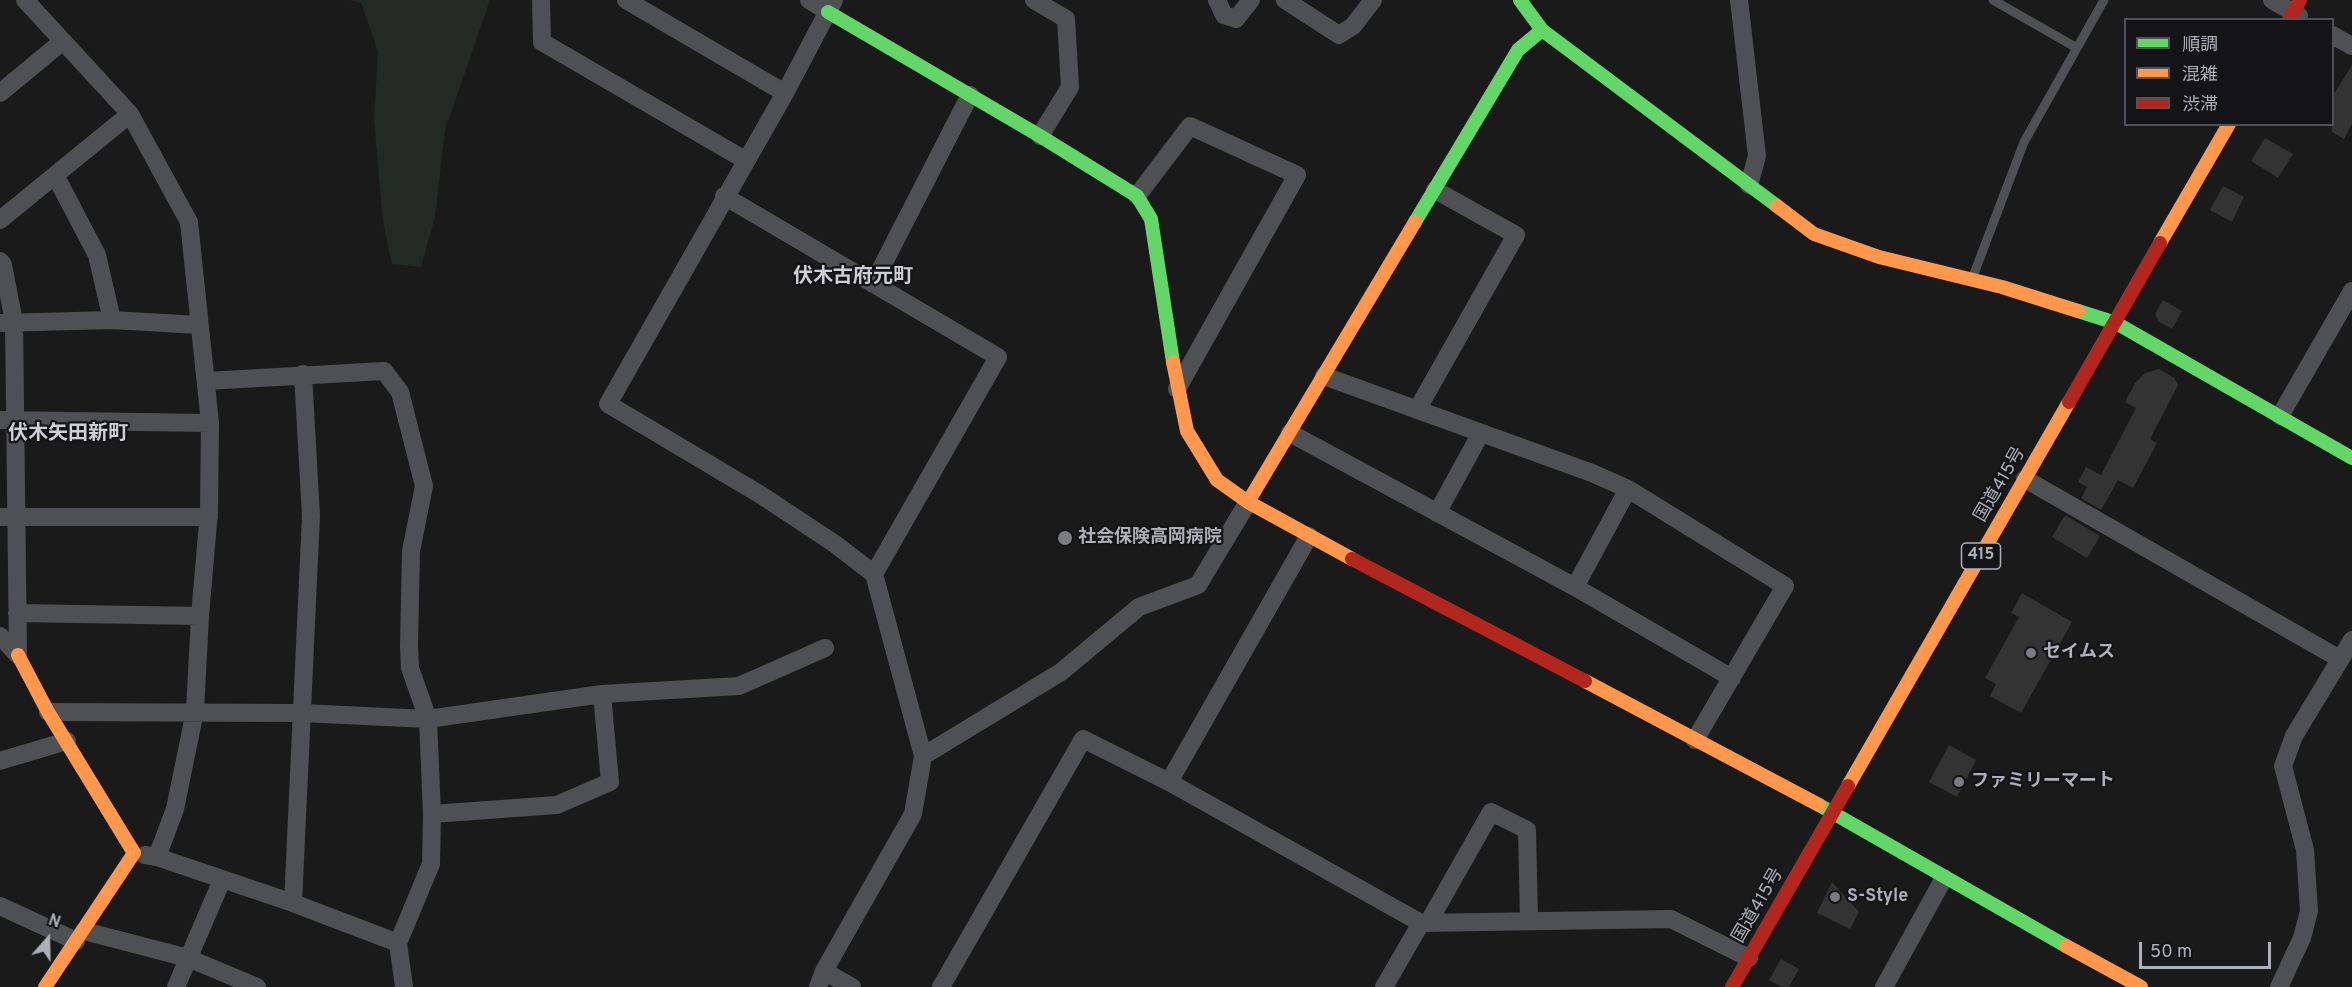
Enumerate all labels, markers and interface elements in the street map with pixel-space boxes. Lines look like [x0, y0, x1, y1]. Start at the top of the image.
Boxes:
legend [2124, 18, 2334, 126]
text: 順調 [2182, 34, 2218, 57]
text: 混雑 [2182, 64, 2218, 87]
text: 渋滞 [2182, 94, 2218, 117]
district label: 伏木古府元町 [793, 266, 913, 290]
district label: 伏木矢田新町 [8, 423, 128, 447]
street label: 国道415号 [1971, 444, 2031, 526]
place label: 社会保険高岡病院 [1078, 527, 1222, 549]
marker: 社会保険高岡病院 [1056, 529, 1074, 547]
road number: 415 [1962, 543, 2000, 569]
place label: セイムス [2043, 642, 2115, 664]
marker: セイムス [2024, 646, 2038, 660]
place label: ファミリーマート [1971, 771, 2115, 793]
marker: ファミリーマート [1952, 775, 1966, 789]
street label: 国道415号 [1729, 865, 1789, 947]
place label: S-Style [1847, 886, 1908, 908]
marker: S-Style [1828, 890, 1842, 904]
north arrow [18, 909, 78, 969]
text: N [45, 911, 63, 933]
scale bar [2142, 930, 2274, 968]
text: 50 m [2150, 941, 2192, 964]

